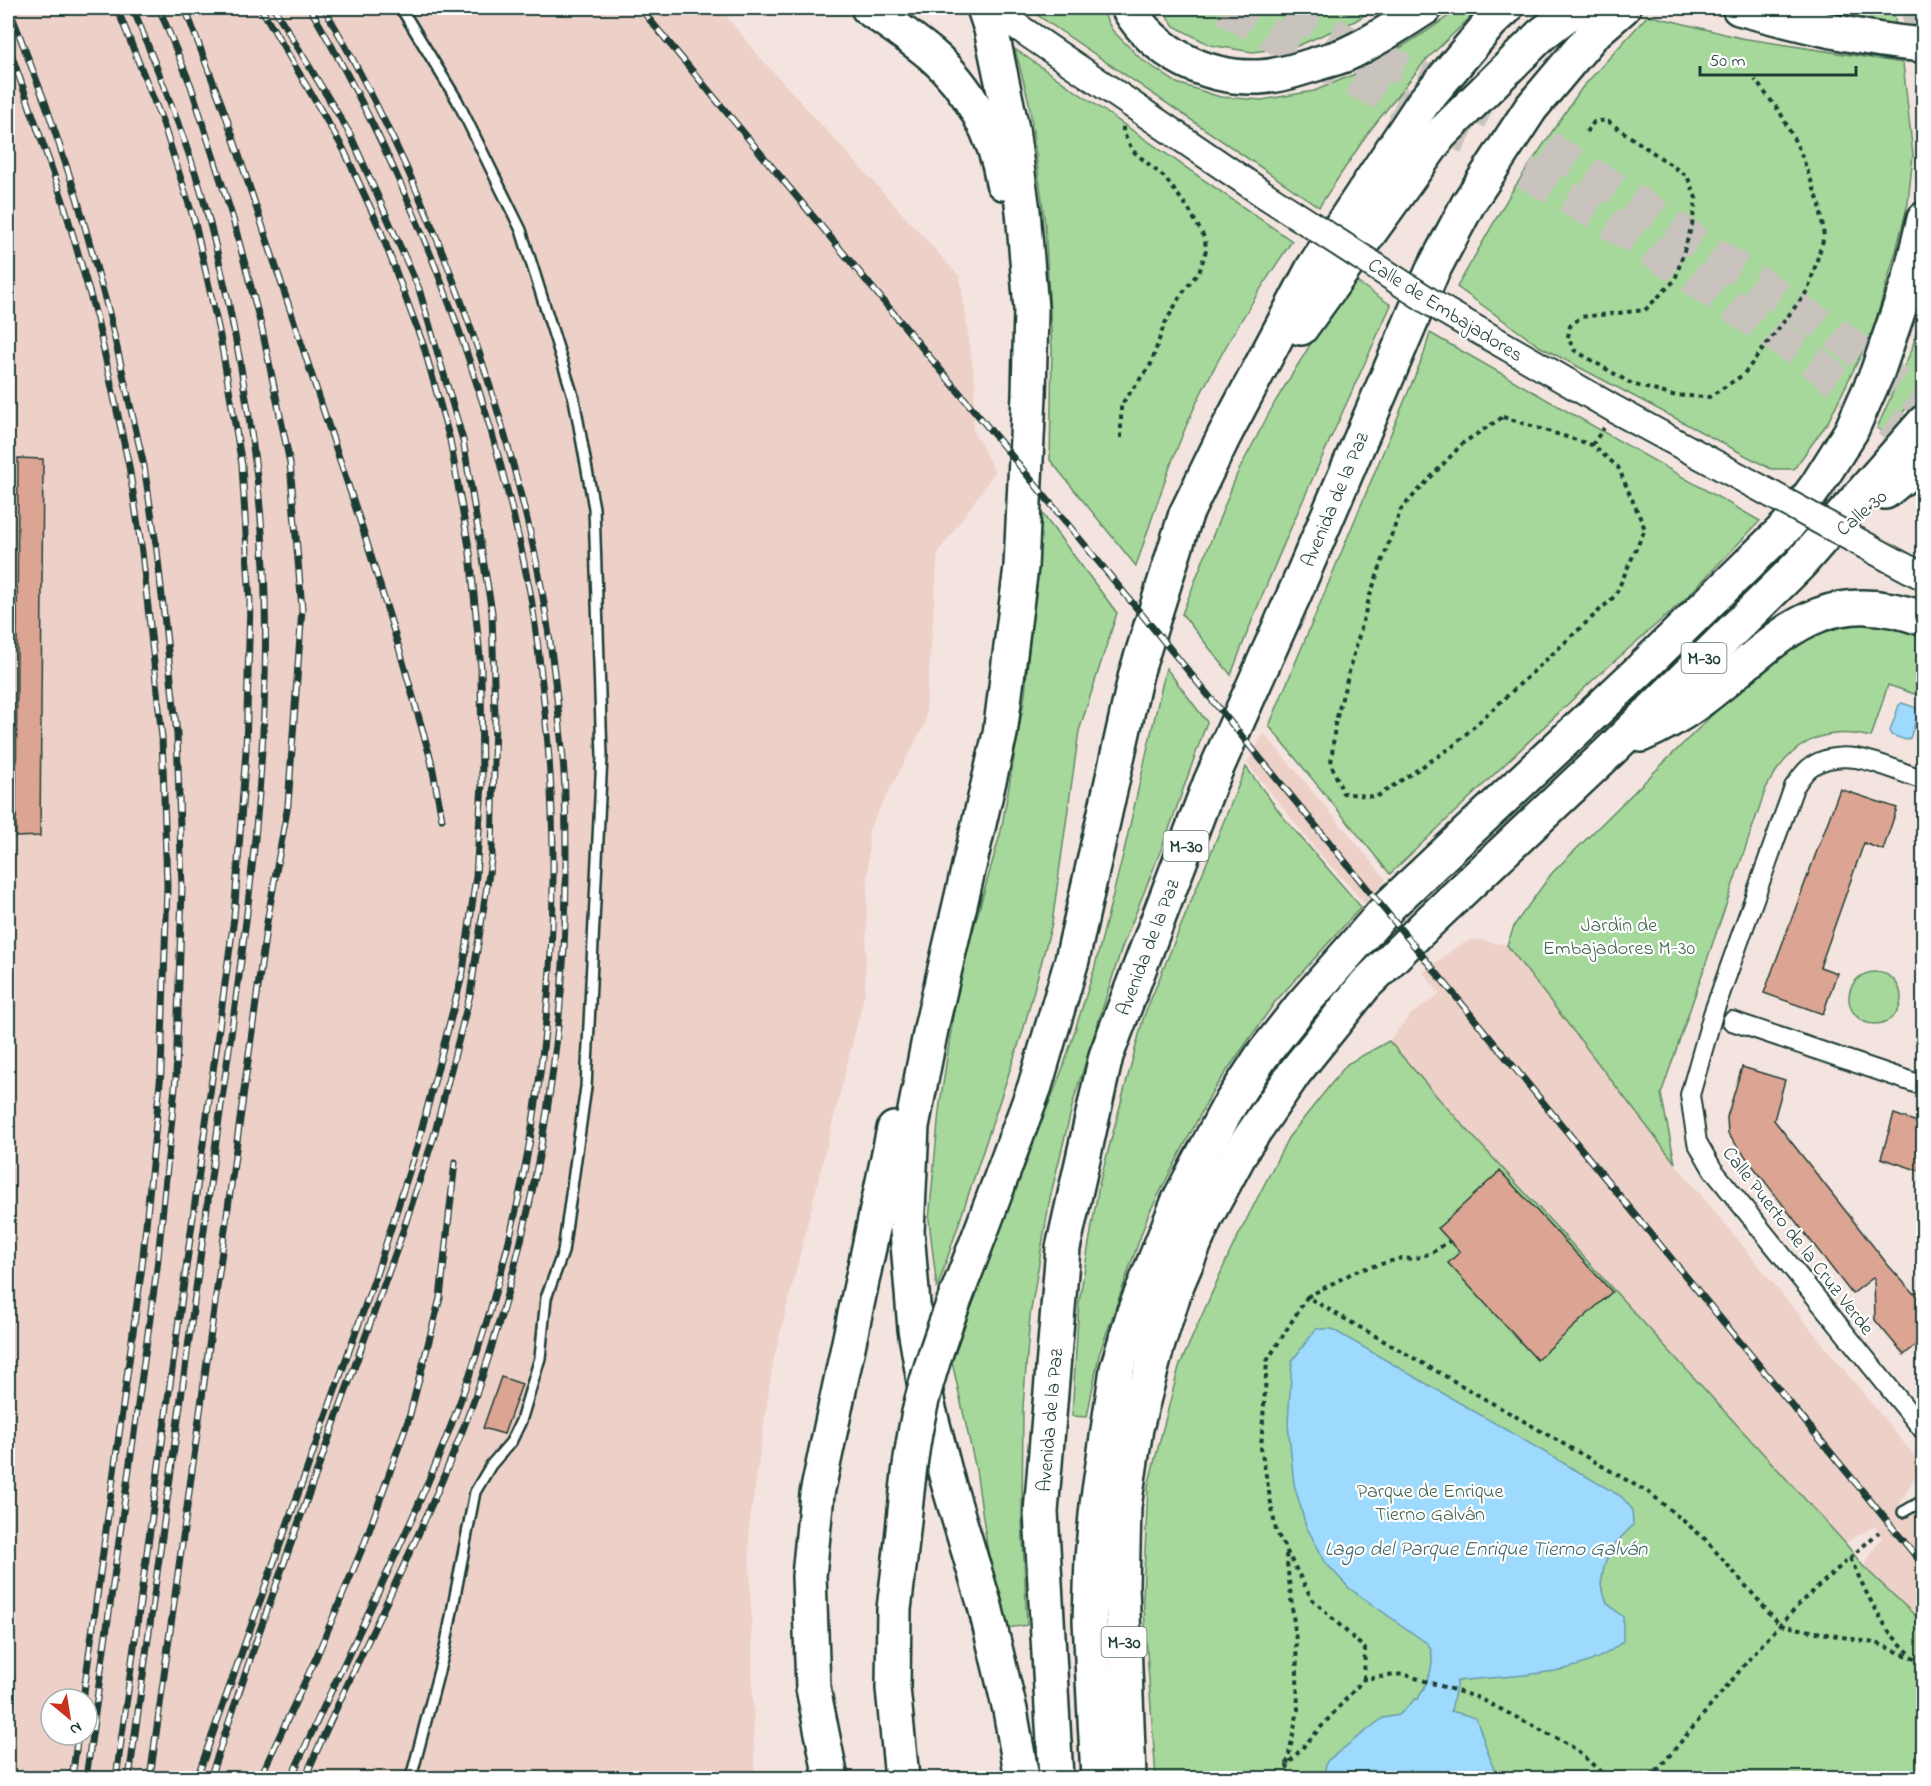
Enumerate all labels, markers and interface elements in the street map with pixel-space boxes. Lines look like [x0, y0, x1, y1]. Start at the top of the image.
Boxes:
scale bar [1700, 39, 1856, 77]
text: 50 m [1709, 49, 1746, 75]
street label: Calle de Embajadores [1361, 252, 1528, 371]
street label: Avenida de la Paz [1295, 427, 1378, 572]
street label: Calle 30 [1831, 484, 1895, 544]
road number: M-30 [1682, 643, 1726, 673]
road number: M-30 [1164, 831, 1208, 861]
street label: Avenida de la Paz [1110, 875, 1189, 1020]
park label: Jardín de Embajadores M-30 [1543, 912, 1696, 964]
street label: Calle Puerto de la Cruz Verde [1714, 1141, 1880, 1342]
street label: Avenida de la Paz [1031, 1347, 1072, 1493]
park label: Parque de Enrique Tierno Galván [1357, 1478, 1503, 1530]
water label: Lago del Parque Enrique Tierno Galván [1325, 1535, 1648, 1566]
road number: M-30 [1102, 1627, 1146, 1657]
north arrow [39, 1687, 99, 1747]
text: N [65, 1715, 86, 1741]

